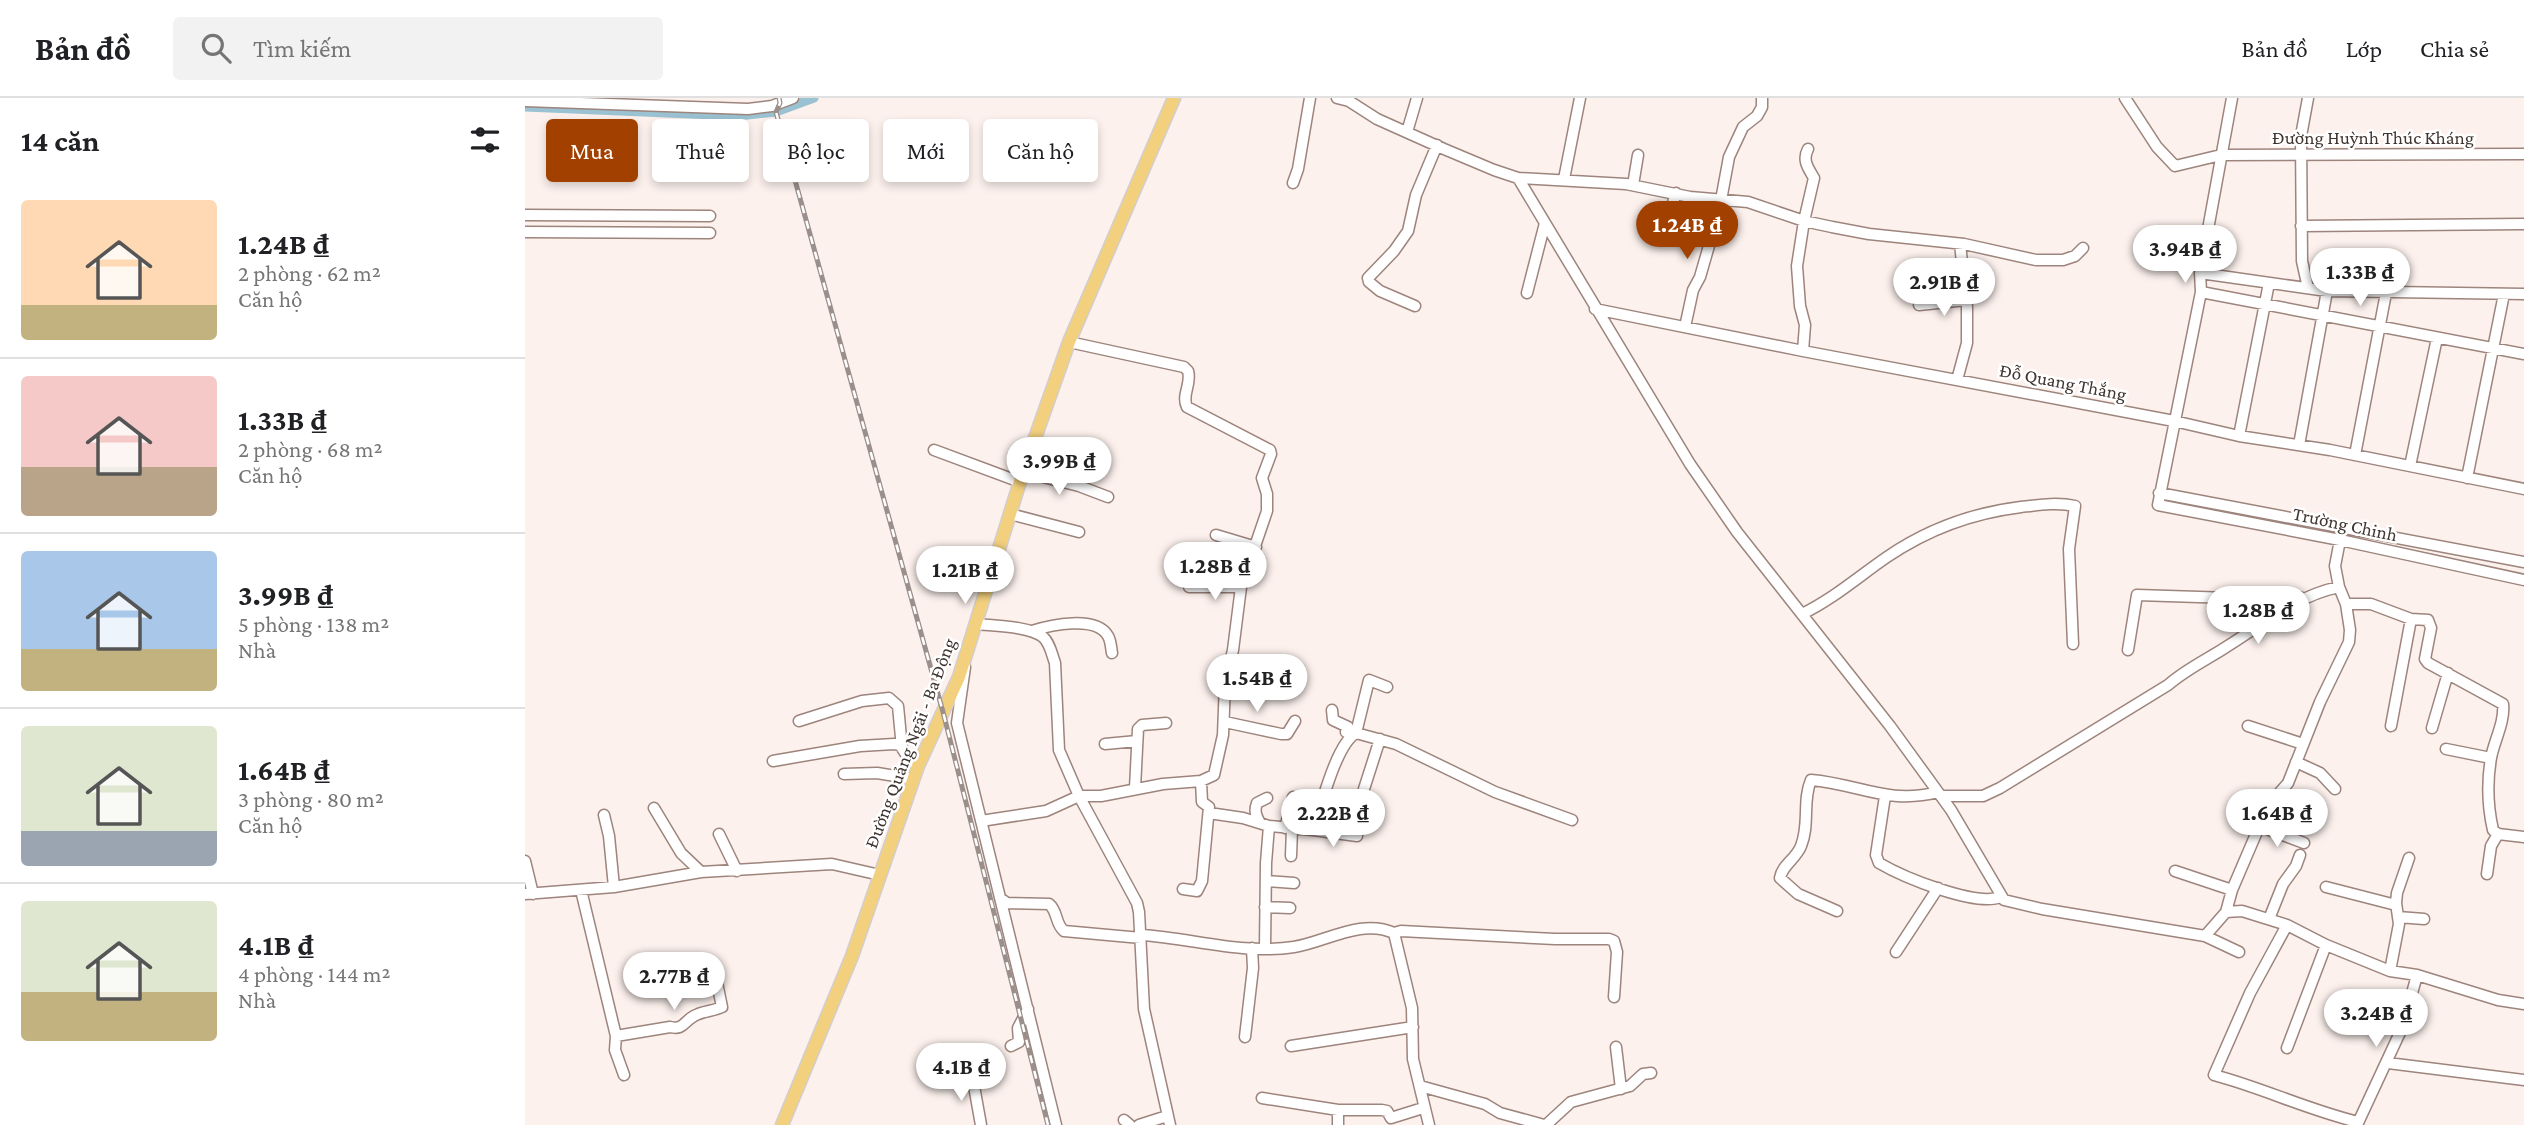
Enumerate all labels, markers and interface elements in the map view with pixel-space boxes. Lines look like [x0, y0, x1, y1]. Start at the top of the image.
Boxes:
search box [173, 17, 663, 80]
icon: search [197, 29, 235, 67]
text: Bản đồ [35, 30, 131, 67]
text: Tìm kiếm [253, 34, 351, 63]
text: Bản đồ [2241, 35, 2308, 62]
text: Lớp [2346, 35, 2382, 62]
text: Chia sẻ [2420, 35, 2489, 62]
chip: Mua [546, 119, 638, 182]
chip: Thuê [652, 119, 749, 182]
chip: Bộ lọc [763, 119, 869, 182]
chip: Mới [883, 119, 969, 182]
chip: Căn hộ [983, 119, 1098, 182]
icon: filters [466, 121, 504, 159]
text: 14 căn [21, 124, 99, 157]
street label: Đường Huỳnh Thúc Kháng [2272, 127, 2474, 148]
pin: 1.24B ₫ [1622, 202, 1752, 261]
text: 1.24B ₫ [1652, 211, 1722, 237]
pin: 3.94B ₫ [2120, 226, 2250, 285]
text: 1.24B ₫ [238, 227, 329, 260]
icon: home [77, 228, 161, 312]
text: 3.94B ₫ [2149, 235, 2221, 261]
pin: 1.33B ₫ [2295, 248, 2425, 308]
pin: 2.91B ₫ [1879, 258, 2009, 318]
text: 1.33B ₫ [2326, 258, 2394, 284]
text: 2 phòng · 62 m² [238, 260, 381, 286]
text: 2.91B ₫ [1909, 268, 1979, 294]
text: Căn hộ [238, 286, 303, 312]
street label: Đỗ Quang Thắng [1998, 359, 2128, 405]
text: 1.33B ₫ [238, 403, 327, 436]
icon: home [77, 404, 161, 488]
text: 2 phòng · 68 m² [238, 436, 383, 462]
pin: 3.99B ₫ [994, 438, 1124, 497]
text: 3.99B ₫ [1023, 447, 1095, 473]
text: Căn hộ [238, 462, 303, 488]
street label: Trường Chinh [2291, 503, 2399, 545]
pin: 1.28B ₫ [1150, 542, 1280, 602]
pin: 1.21B ₫ [900, 546, 1030, 606]
text: 1.28B ₫ [1180, 552, 1250, 578]
text: 1.21B ₫ [932, 556, 998, 582]
text: 3.99B ₫ [238, 578, 333, 611]
icon: home [77, 579, 161, 663]
pin: 1.28B ₫ [2193, 587, 2323, 646]
text: 1.28B ₫ [2223, 596, 2293, 622]
text: 5 phòng · 138 m² [238, 611, 389, 637]
street label: Đường Quảng Ngãi - Ba Động [860, 635, 960, 851]
text: Nhà [238, 637, 276, 663]
pin: 1.54B ₫ [1192, 654, 1322, 714]
text: 1.54B ₫ [1222, 664, 1292, 690]
text: 1.64B ₫ [238, 753, 330, 786]
icon: home [77, 754, 161, 838]
text: 3 phòng · 80 m² [238, 786, 384, 812]
pin: 2.22B ₫ [1268, 790, 1398, 849]
pin: 1.64B ₫ [2212, 790, 2342, 849]
text: 2.22B ₫ [1297, 799, 1369, 825]
text: 1.64B ₫ [2242, 799, 2312, 825]
text: Căn hộ [238, 812, 303, 838]
text: 4.1B ₫ [238, 928, 314, 961]
icon: home [77, 929, 161, 1013]
pin: 2.77B ₫ [609, 953, 739, 1012]
text: 4 phòng · 144 m² [238, 961, 390, 987]
text: 2.77B ₫ [639, 962, 709, 988]
text: Nhà [238, 987, 276, 1013]
pin: 3.24B ₫ [2311, 990, 2441, 1049]
text: 3.24B ₫ [2340, 999, 2412, 1025]
pin: 4.1B ₫ [904, 1044, 1018, 1103]
text: 4.1B ₫ [932, 1053, 990, 1079]

